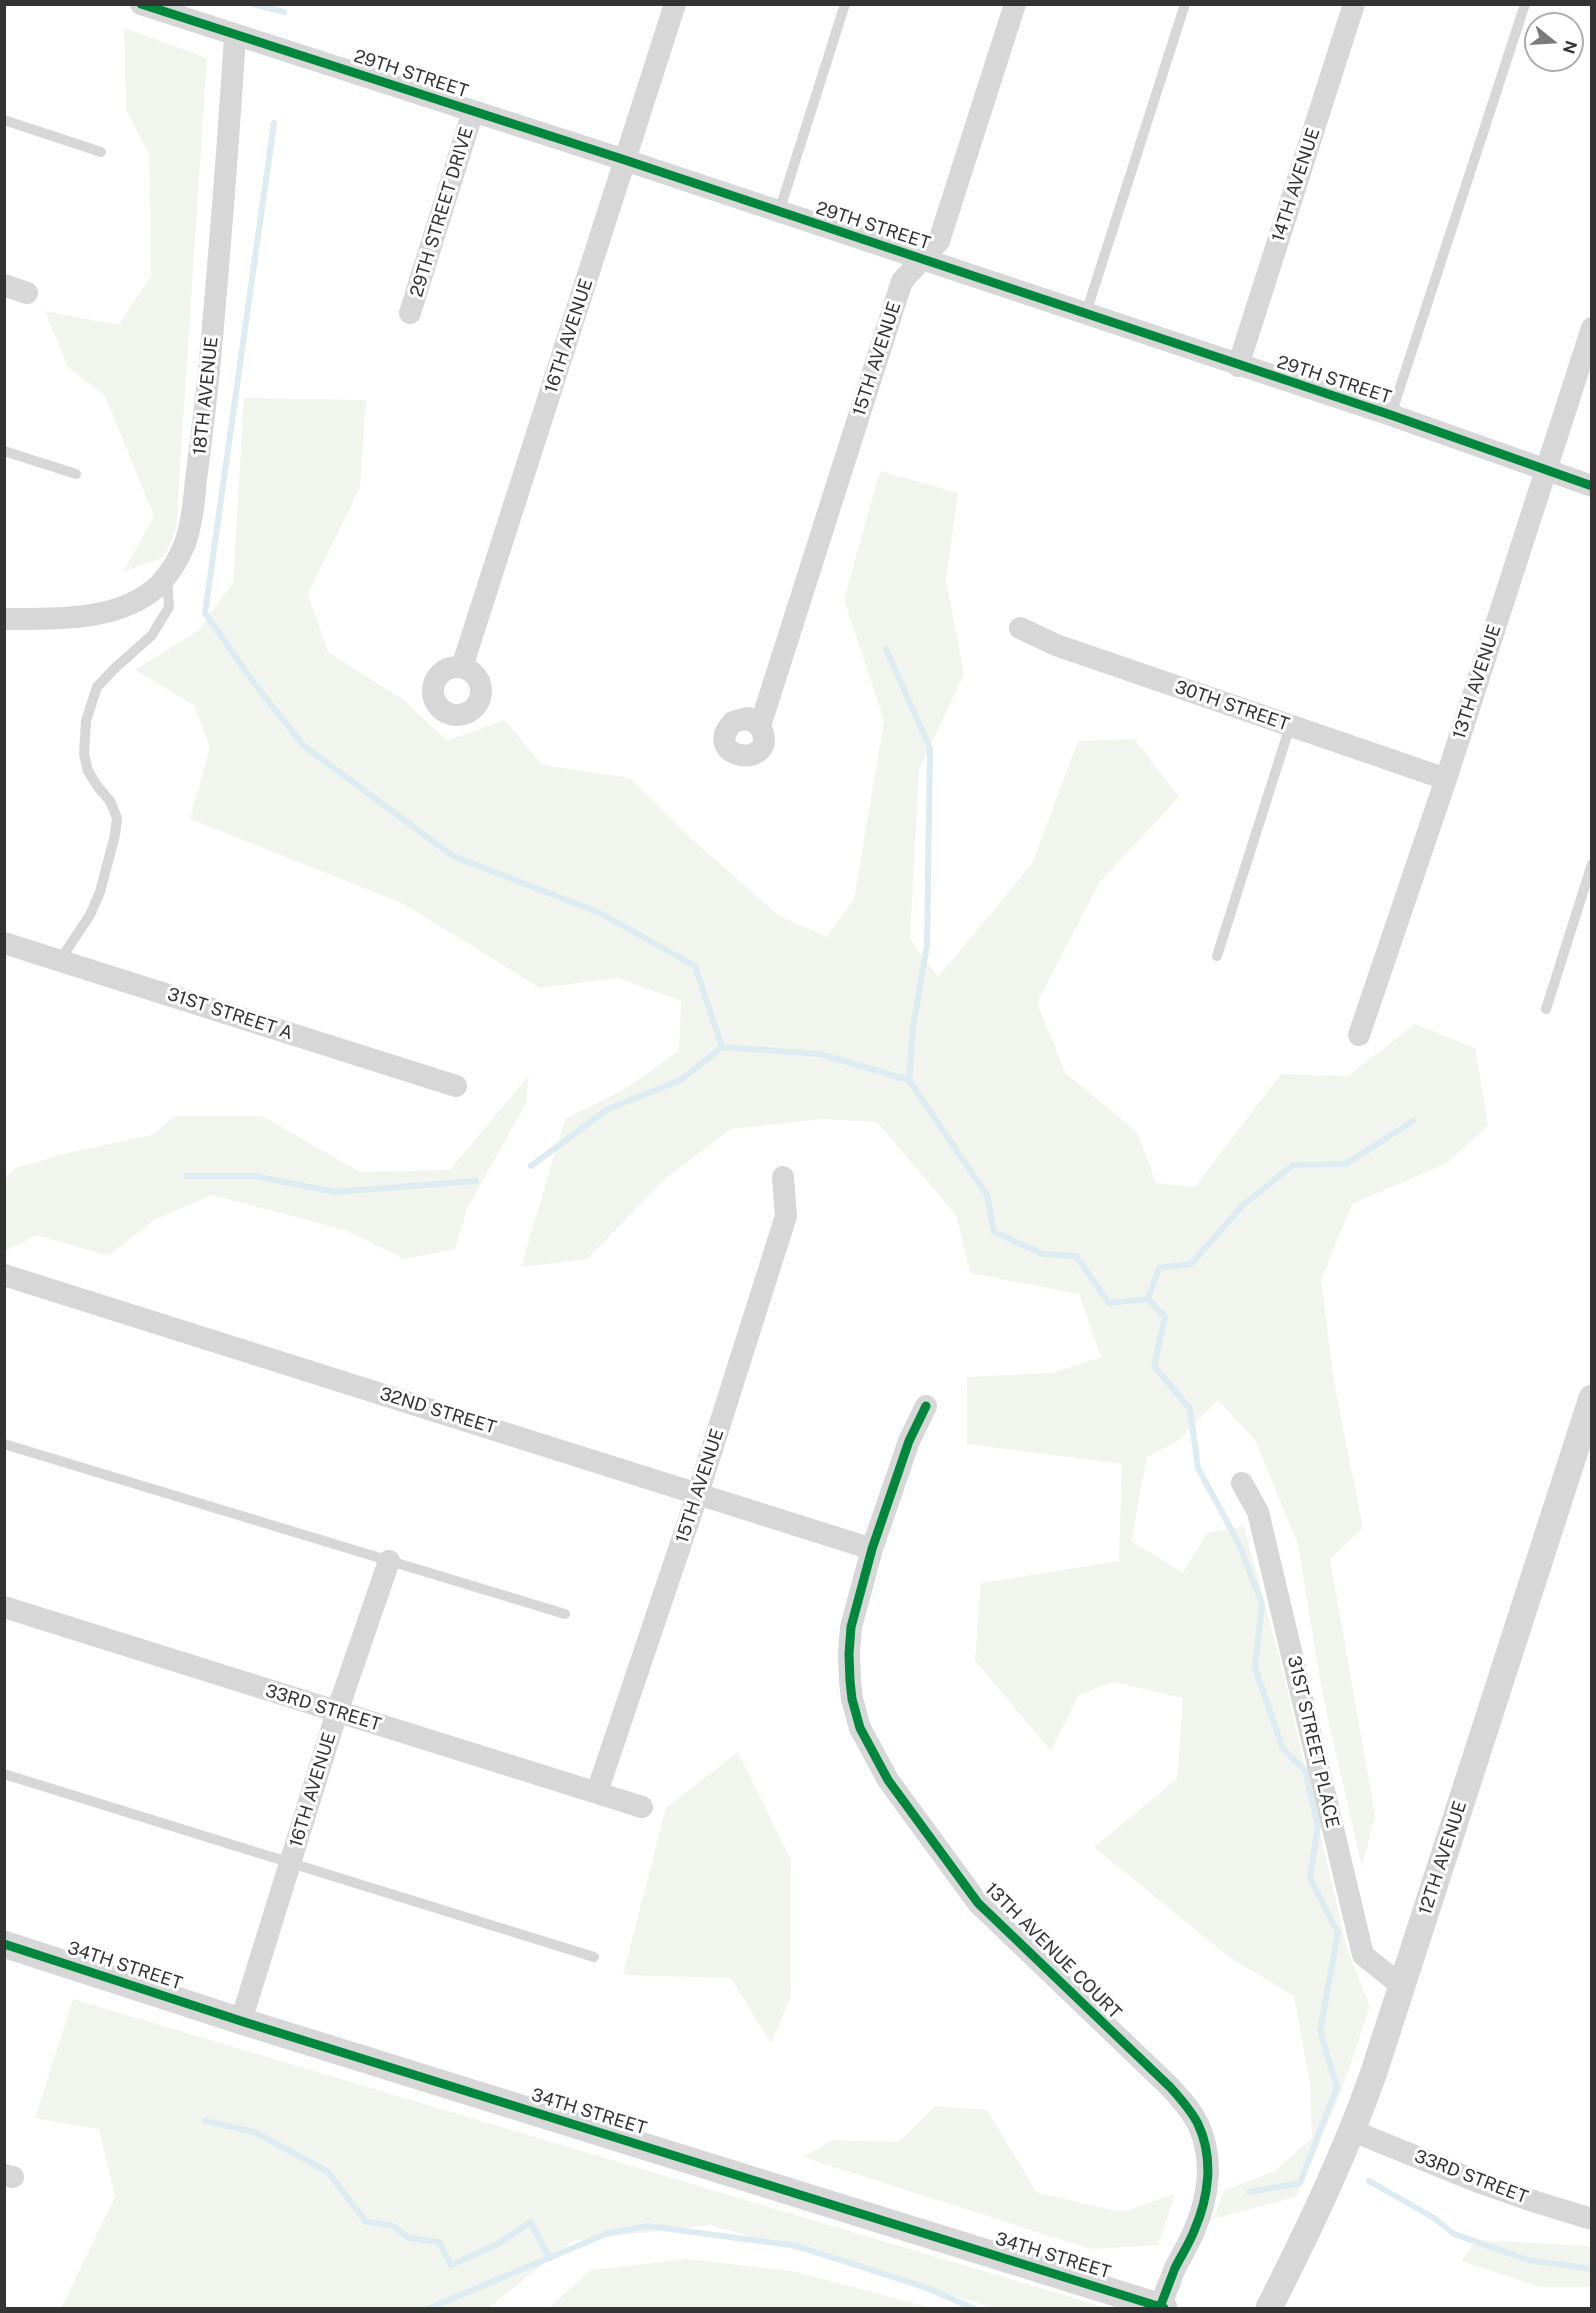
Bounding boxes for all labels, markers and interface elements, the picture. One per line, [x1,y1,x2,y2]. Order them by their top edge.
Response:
north arrow [1524,12,1584,72]
text: N [1559,38,1581,56]
street label: 29TH STREET [351,45,471,103]
street label: 29TH STREET DRIVE [406,125,478,299]
street label: 14TH AVENUE [1267,125,1325,245]
street label: 29TH STREET [813,197,933,255]
street label: 16TH AVENUE [540,276,598,396]
street label: 15TH AVENUE [848,299,906,419]
street label: 18TH AVENUE [189,336,223,456]
street label: 29TH STREET [1274,351,1394,409]
street label: 13TH AVENUE [1448,622,1506,742]
street label: 30TH STREET [1172,676,1292,736]
street label: 31ST STREET A [165,984,295,1044]
street label: 32ND STREET [377,1383,499,1439]
street label: 15TH AVENUE [671,1426,729,1546]
street label: 31ST STREET PLACE [1283,1654,1343,1830]
street label: 33RD STREET [263,1680,383,1736]
street label: 16TH AVENUE [285,1730,341,1850]
street label: 12TH AVENUE [1414,1798,1472,1918]
street label: 13TH AVENUE COURT [980,1878,1126,2024]
street label: 34TH STREET [65,1937,185,1995]
street label: 34TH STREET [529,2084,649,2140]
street label: 33RD STREET [1411,2145,1531,2209]
street label: 34TH STREET [993,2228,1113,2284]

